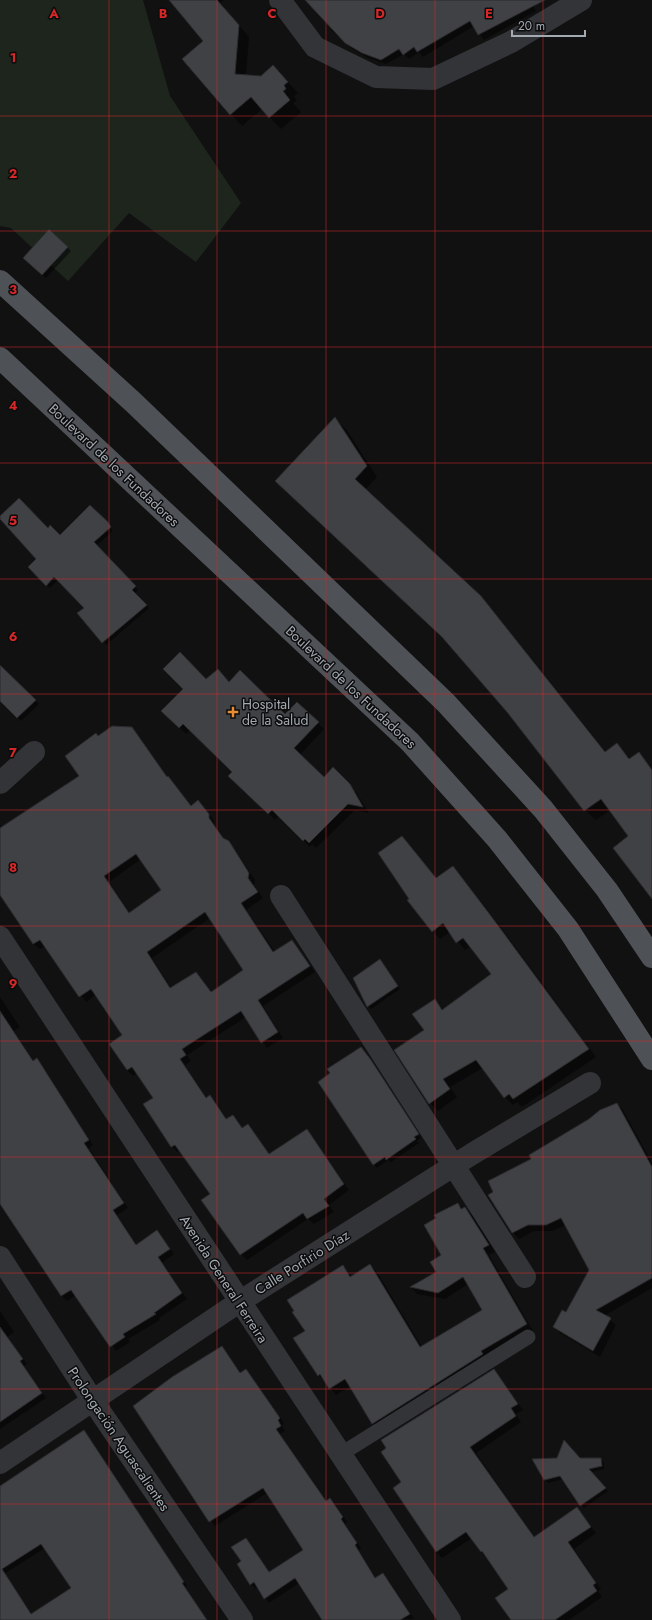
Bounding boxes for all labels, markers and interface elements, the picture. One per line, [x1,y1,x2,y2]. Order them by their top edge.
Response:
text: A [48,4,59,23]
text: B [159,4,168,23]
text: C [267,4,277,23]
text: D [375,4,385,23]
text: E [485,4,493,23]
scale bar [512,12,585,38]
text: 20 m [518,17,545,35]
text: 1 [10,48,16,67]
text: 2 [9,164,17,183]
text: 3 [9,280,17,299]
text: 4 [8,396,18,415]
street label: Boulevard de los Fundadores [44,399,184,531]
text: 5 [9,511,17,530]
street label: Boulevard de los Fundadores [281,621,421,753]
text: 6 [9,627,18,646]
place label: Hospital de la Salud [242,694,309,730]
marker: Hospital de la Salud [227,706,239,718]
text: 7 [9,743,17,762]
text: 8 [9,858,17,877]
text: 9 [9,974,18,993]
street label: Avenida General Ferreira [175,1211,273,1347]
street label: Calle Porfirio Díaz [251,1225,354,1299]
street label: Prolongación Aguascalientes [63,1363,175,1515]

